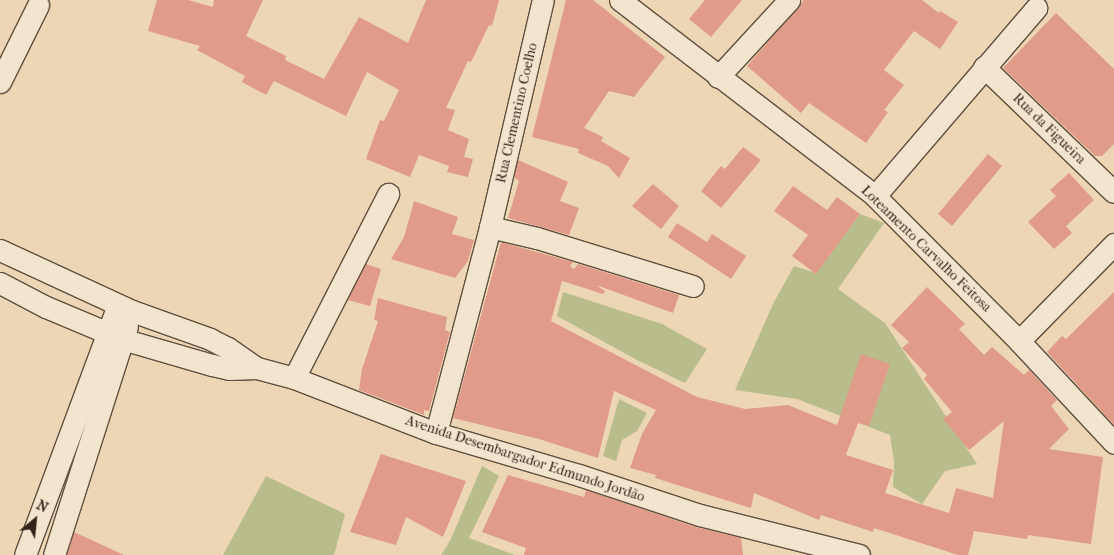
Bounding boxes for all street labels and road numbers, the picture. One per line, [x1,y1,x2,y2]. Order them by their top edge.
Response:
street label: Rua Clementino Coelho [493,41,541,185]
street label: Rua da Figueira [1009,90,1089,168]
street label: Loteamento Carvalho Feitosa [857,182,995,316]
street label: Avenida Desembargador Edmundo Jordão [403,412,647,506]

